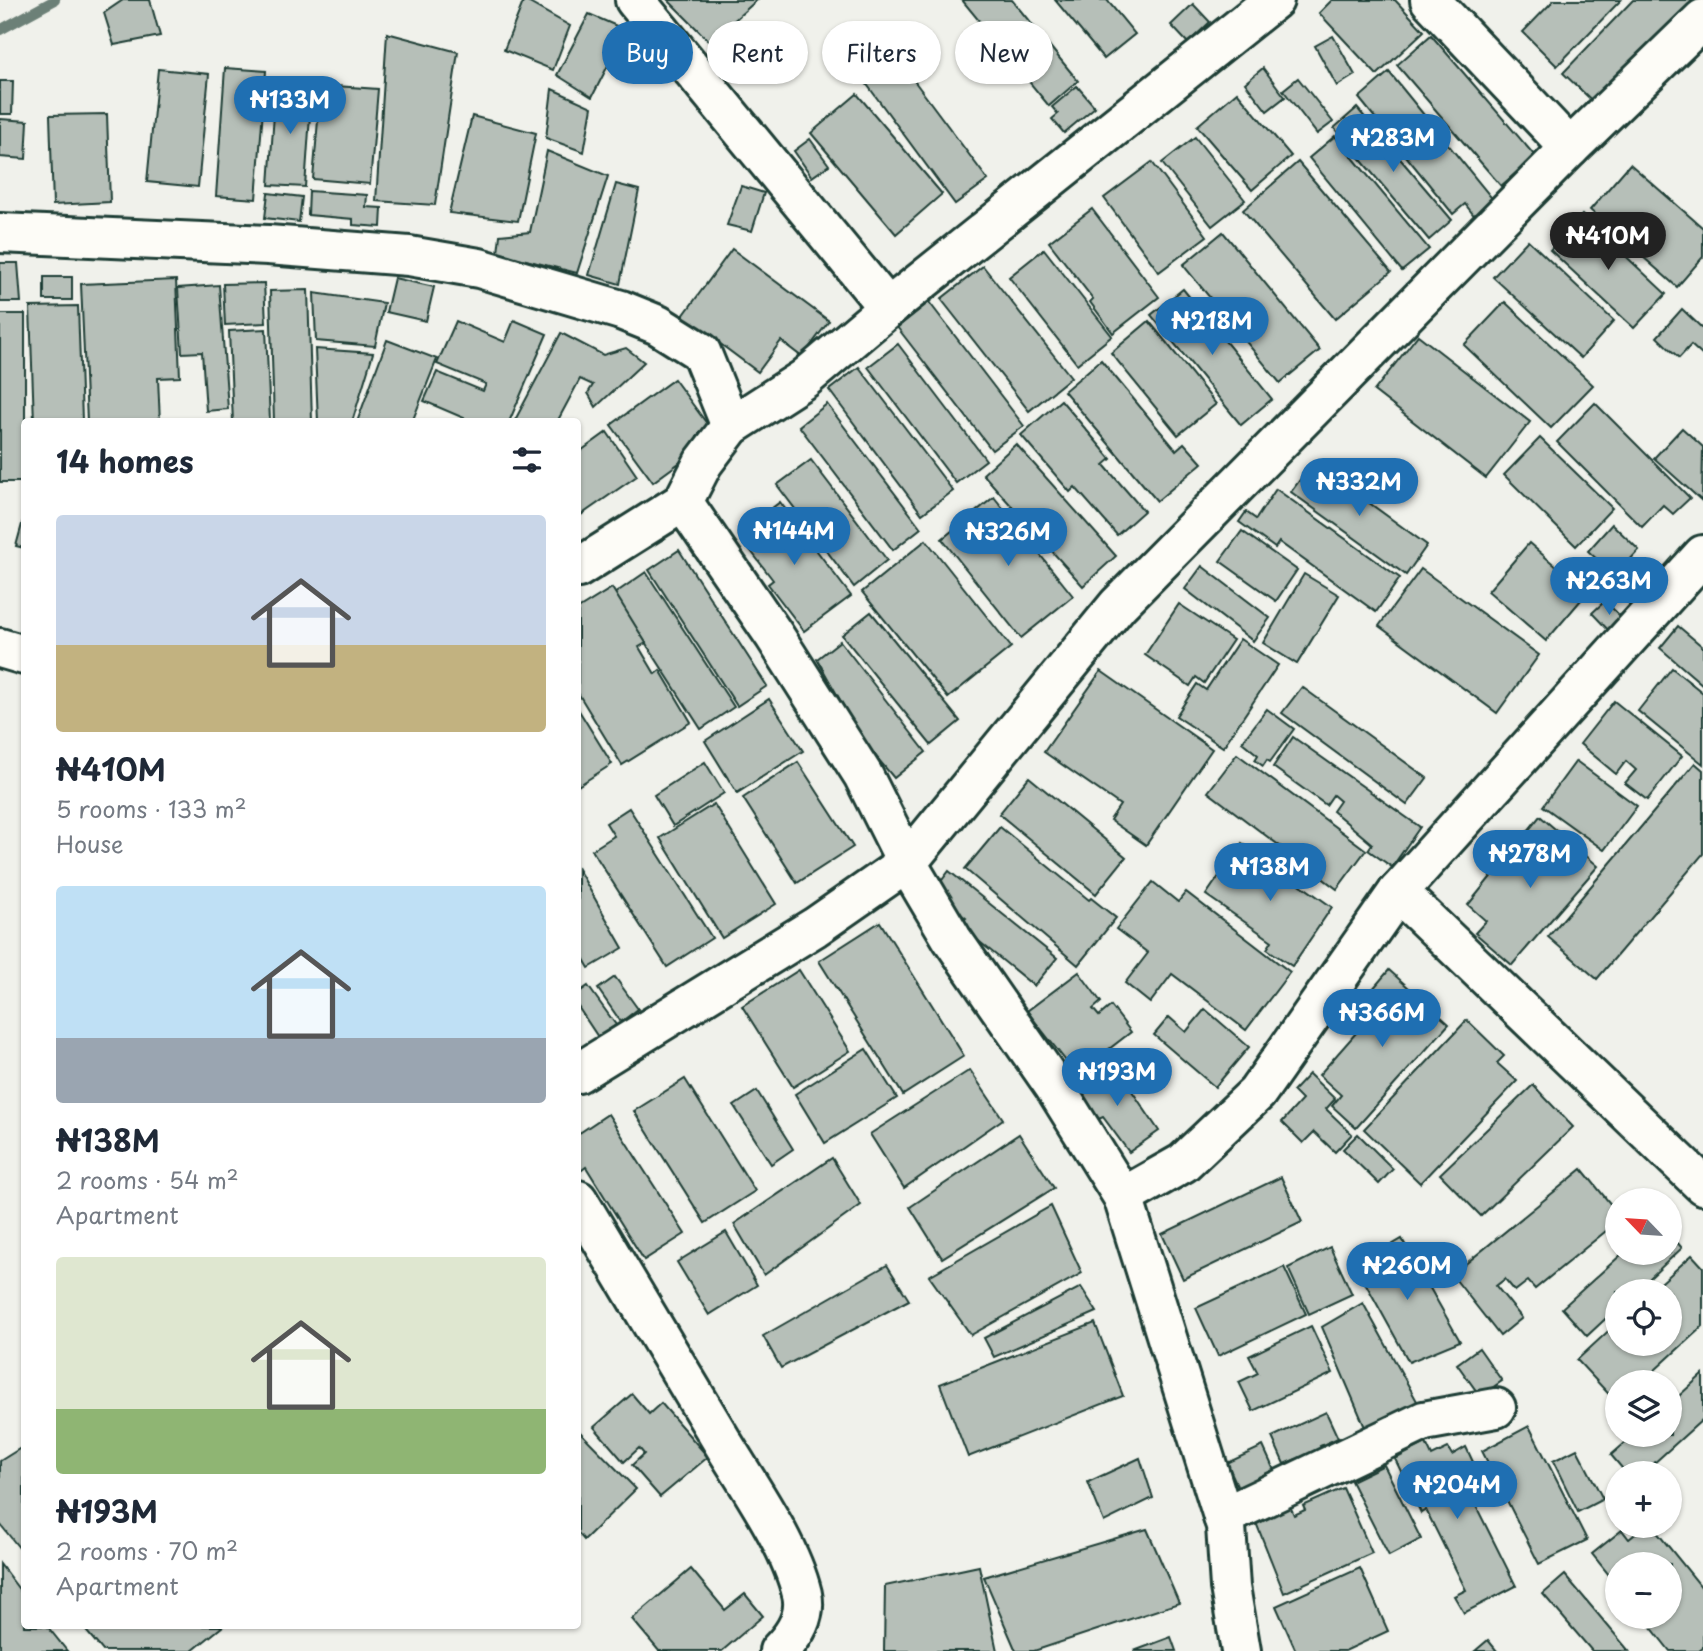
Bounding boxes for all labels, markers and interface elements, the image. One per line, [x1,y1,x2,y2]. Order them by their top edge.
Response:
chip: Buy [602,21,693,84]
chip: Rent [707,21,808,84]
chip: Filters [822,21,941,84]
chip: New [955,21,1053,84]
pin: ₦133M [241,76,339,136]
text: ₦133M [250,81,330,116]
pin: ₦283M [1344,114,1442,174]
text: ₦283M [1351,119,1435,154]
pin: ₦410M [1559,212,1657,272]
text: ₦410M [1566,217,1650,252]
pin: ₦218M [1163,298,1261,357]
text: ₦218M [1172,302,1252,337]
text: 14 homes [56,438,194,483]
icon: filters [508,441,546,479]
pin: ₦332M [1310,458,1408,518]
text: ₦332M [1316,463,1402,498]
pin: ₦144M [745,508,843,567]
pin: ₦326M [959,508,1057,568]
text: ₦144M [753,512,835,547]
text: ₦326M [965,513,1051,548]
pin: ₦263M [1560,558,1658,617]
icon: home [238,560,364,686]
text: ₦263M [1566,562,1652,597]
text: ₦410M [56,746,166,791]
text: 5 rooms · 133 m² [56,791,247,826]
text: House [56,826,123,861]
pin: ₦278M [1481,830,1579,890]
text: ₦278M [1489,835,1571,870]
pin: ₦138M [1221,844,1319,903]
text: ₦138M [1230,848,1310,883]
icon: home [238,931,364,1057]
pin: ₦366M [1333,990,1431,1049]
text: ₦366M [1339,994,1425,1029]
pin: ₦193M [1068,1048,1166,1108]
text: ₦193M [1078,1053,1156,1088]
text: ₦138M [56,1117,160,1162]
text: 2 rooms · 54 m² [56,1162,239,1197]
north arrow [1605,1188,1682,1265]
map controls [1605,1188,1682,1629]
text: Apartment [56,1197,179,1232]
pin: ₦260M [1358,1242,1456,1302]
text: ₦260M [1362,1247,1452,1282]
button: locate [1605,1279,1682,1356]
icon: home [238,1302,364,1428]
button: layers [1605,1370,1682,1447]
button: + [1605,1461,1682,1538]
pin: ₦204M [1408,1462,1506,1521]
text: ₦204M [1413,1466,1501,1501]
text: ₦193M [56,1488,158,1533]
text: 2 rooms · 70 m² [56,1533,238,1568]
button: − [1605,1552,1682,1629]
text: Apartment [56,1568,179,1603]

